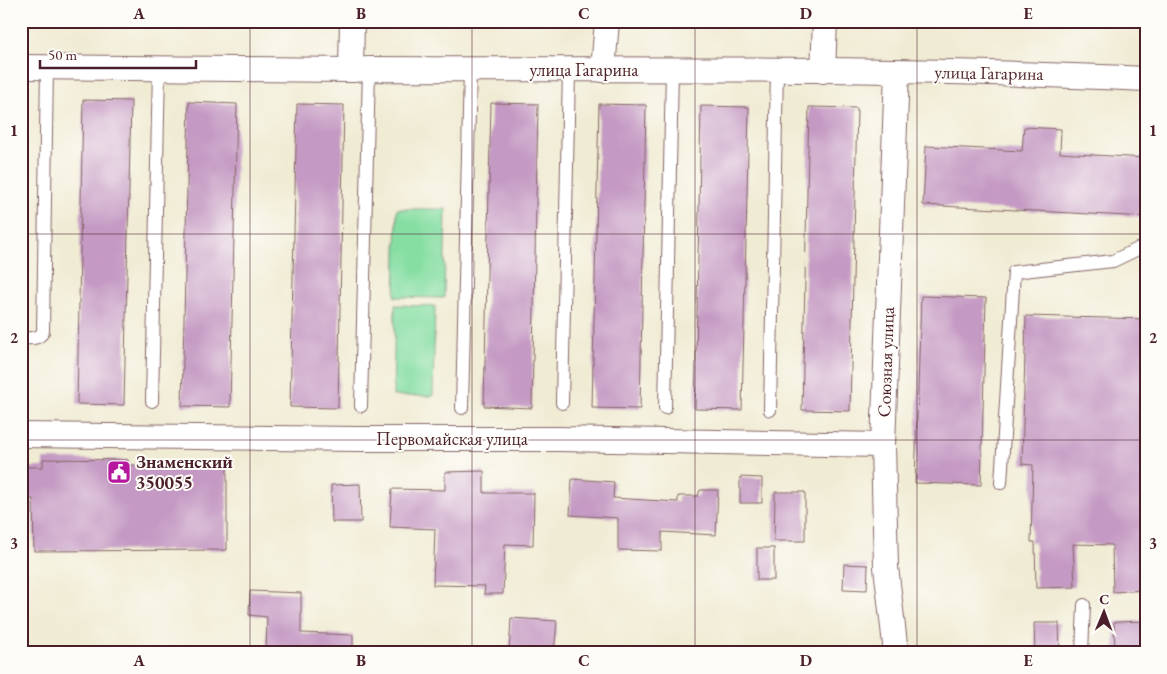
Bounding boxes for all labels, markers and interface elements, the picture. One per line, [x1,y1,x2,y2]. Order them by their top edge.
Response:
text: A [132,3,145,24]
text: B [356,3,366,24]
text: C [578,3,590,24]
text: D [800,3,812,24]
text: E [1023,3,1033,24]
scale bar [40,38,196,70]
text: 50 m [48,45,77,64]
street label: улица Гагарина [529,58,639,81]
street label: улица Гагарина [934,60,1045,85]
text: 1 [10,120,18,141]
text: 1 [1149,120,1157,141]
street label: Союзная улица [872,306,899,418]
text: 2 [10,327,19,348]
text: 2 [1149,327,1158,348]
street label: Первомайская улица [376,427,529,450]
place label: Знаменский 350055 [136,450,233,494]
public building icon: Знаменский 350055 [106,459,132,485]
text: 3 [10,533,18,554]
text: 3 [1149,533,1157,554]
north arrow [1080,586,1130,636]
text: С [1099,590,1109,608]
text: A [132,650,145,671]
text: B [356,650,366,671]
text: C [578,650,590,671]
text: D [800,650,812,671]
text: E [1023,650,1033,671]

